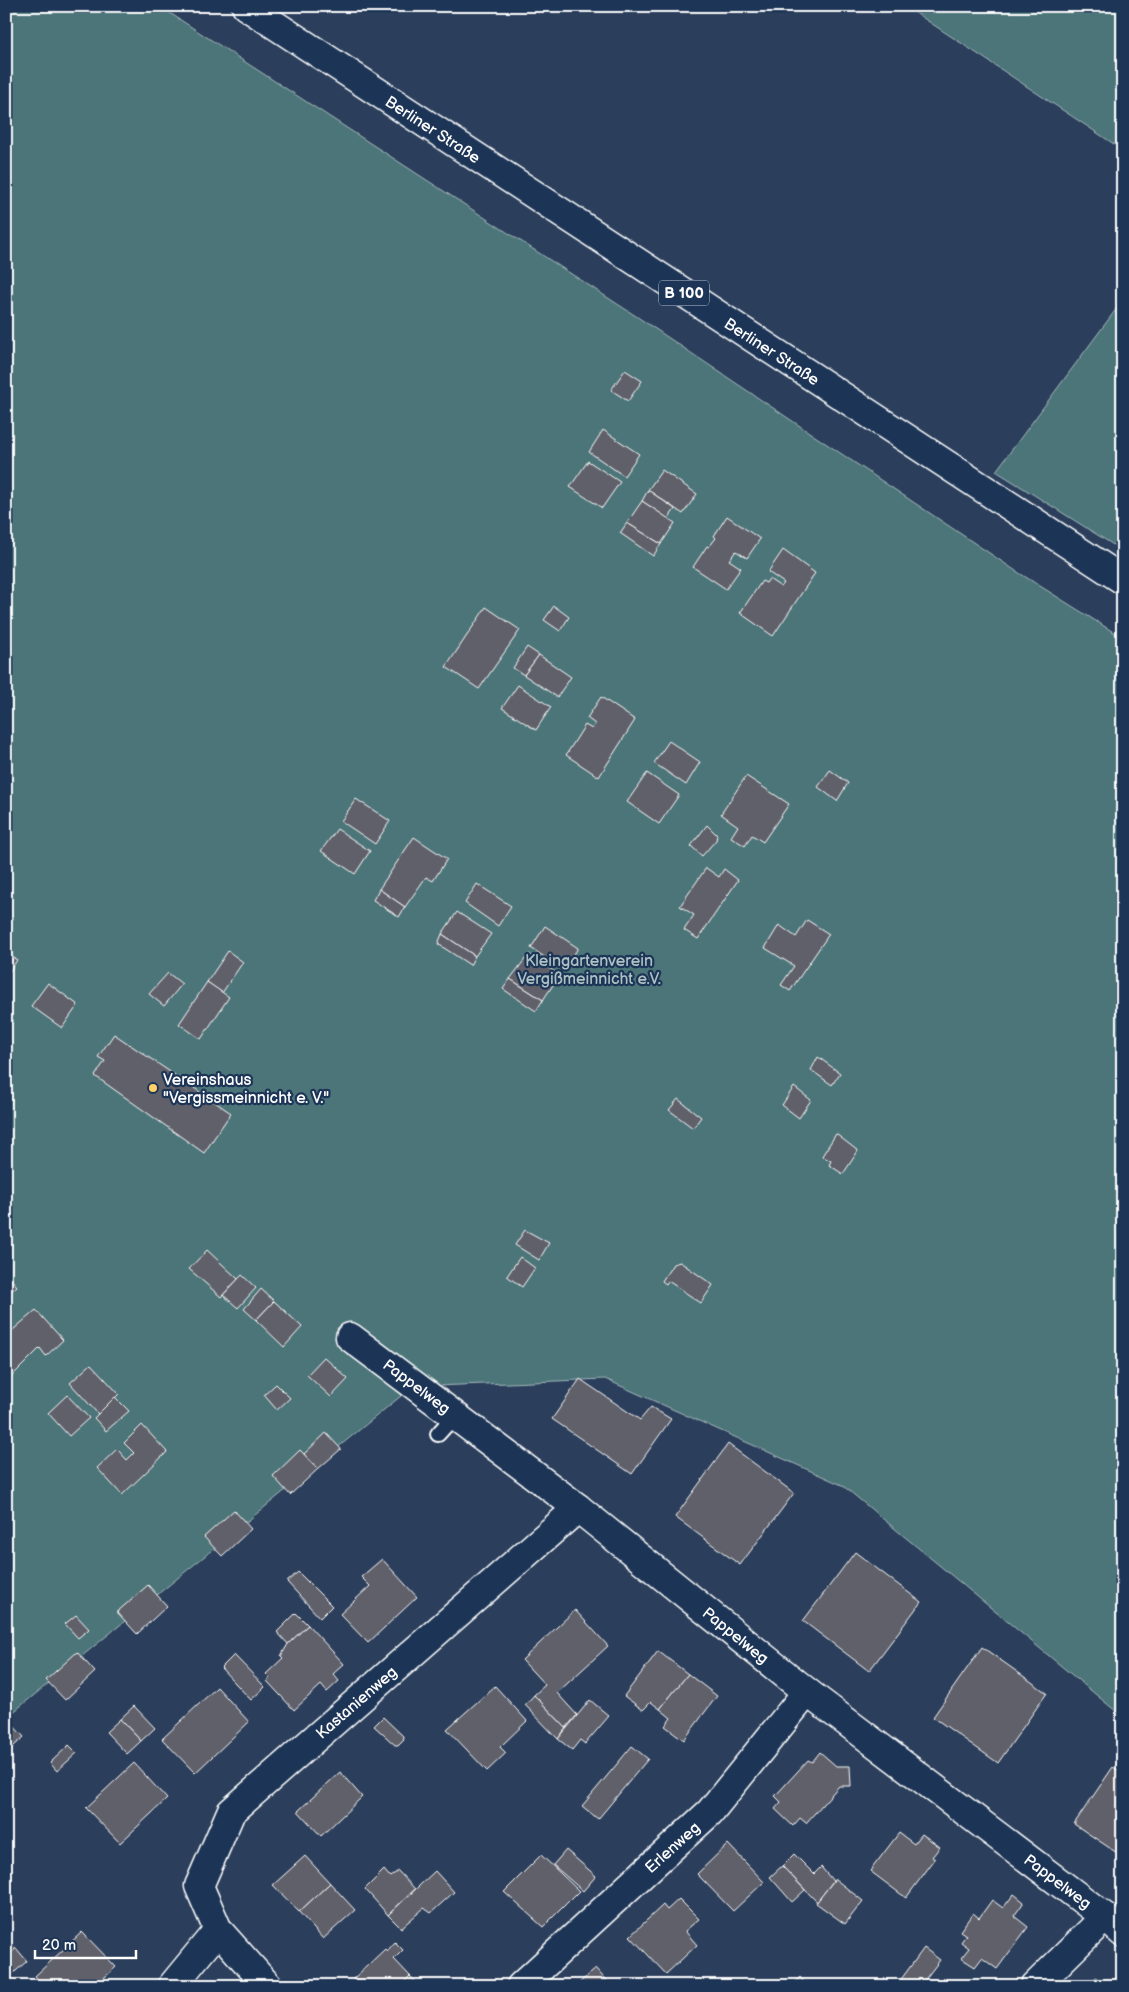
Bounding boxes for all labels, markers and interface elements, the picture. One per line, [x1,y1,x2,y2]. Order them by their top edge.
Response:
street label: Berliner Straße [381,93,484,168]
road number: B 100 [659,280,709,306]
street label: Berliner Straße [720,315,823,390]
park label: Kleingartenverein Vergißmeinnicht e.V. [517,952,661,989]
place label: Vereinshaus "Vergissmeinnicht e. V." [163,1071,329,1108]
marker: Vereinshaus "Vergissmeinnicht e. V." [147,1082,159,1094]
street label: Pappelweg [379,1356,454,1419]
street label: Pappelweg [698,1604,772,1669]
street label: Kastanienweg [313,1663,401,1743]
street label: Erlenweg [642,1818,704,1878]
street label: Pappelweg [1020,1851,1095,1914]
scale bar [35,1927,136,1959]
text: 20 m [42,1936,76,1955]

